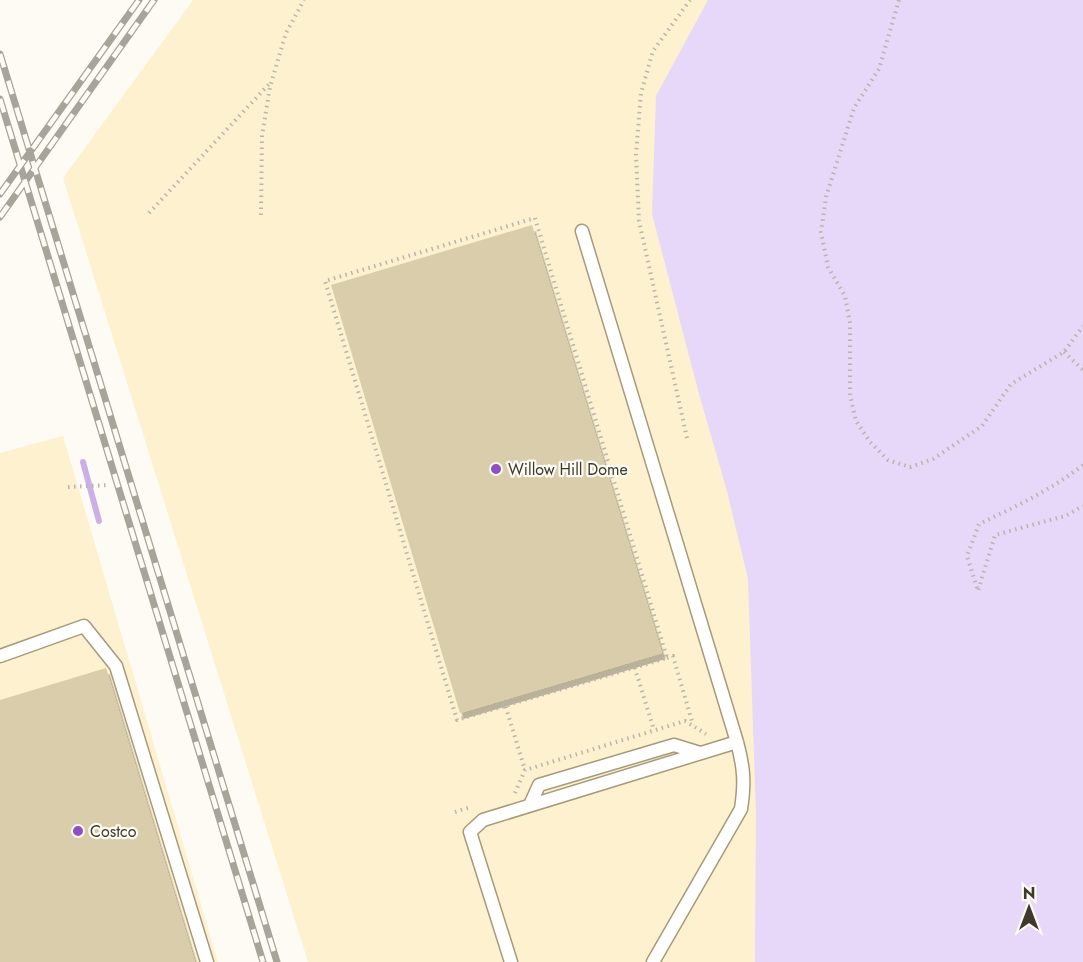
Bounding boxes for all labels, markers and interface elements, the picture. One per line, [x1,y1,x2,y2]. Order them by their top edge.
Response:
place label: Willow Hill Dome [508,458,628,481]
marker: Willow Hill Dome [489,462,503,476]
place label: Costco [90,820,137,843]
marker: Costco [71,824,85,838]
north arrow [999,878,1059,938]
text: N [1023,882,1035,905]

